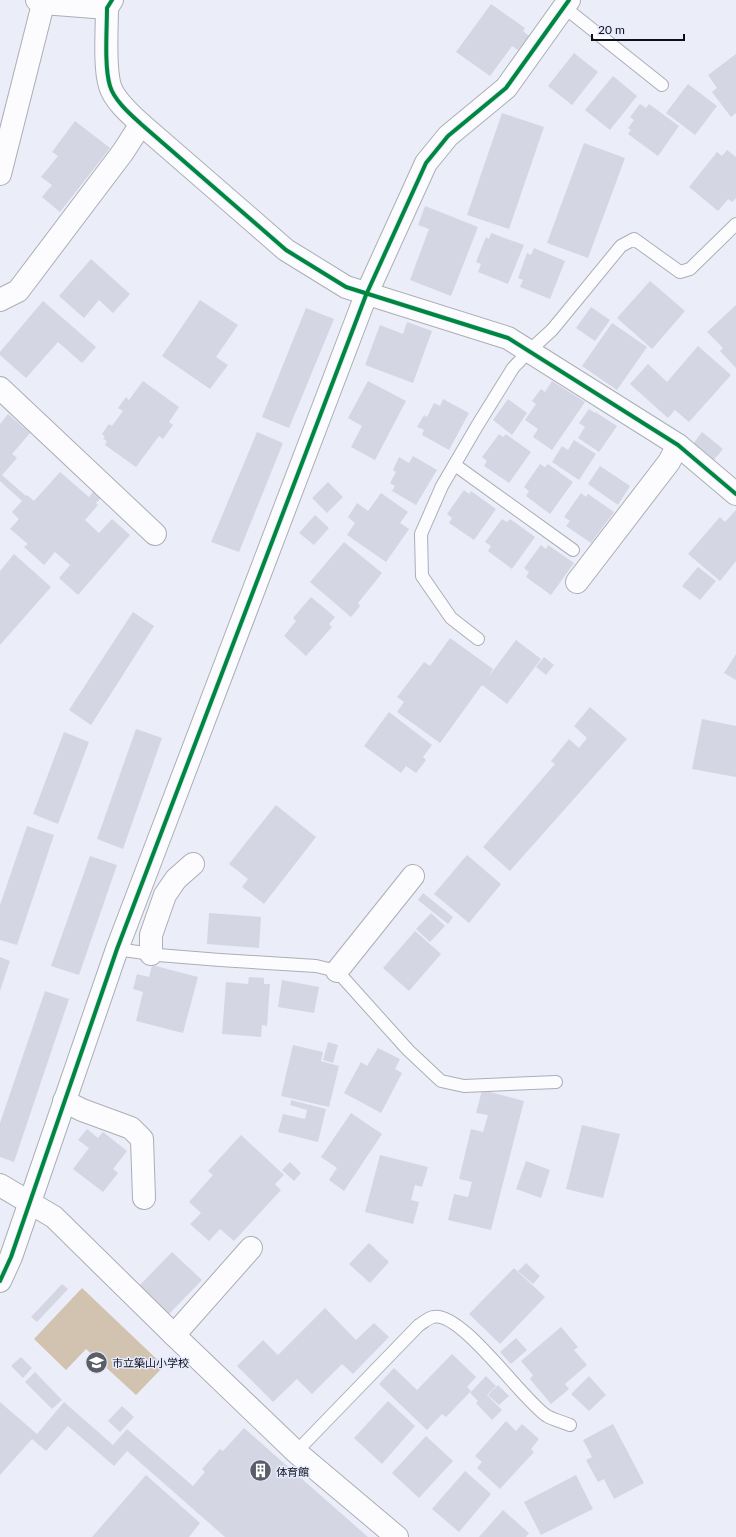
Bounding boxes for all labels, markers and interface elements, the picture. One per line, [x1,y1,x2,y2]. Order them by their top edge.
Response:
scale bar [592,16,684,42]
text: 20 m [598,22,625,37]
school or university icon: 市立築山小学校 [83,1349,109,1375]
place label: 市立築山小学校 [112,1356,189,1369]
building icon: 体育館 [248,1458,274,1484]
place label: 体育館 [276,1465,309,1478]

